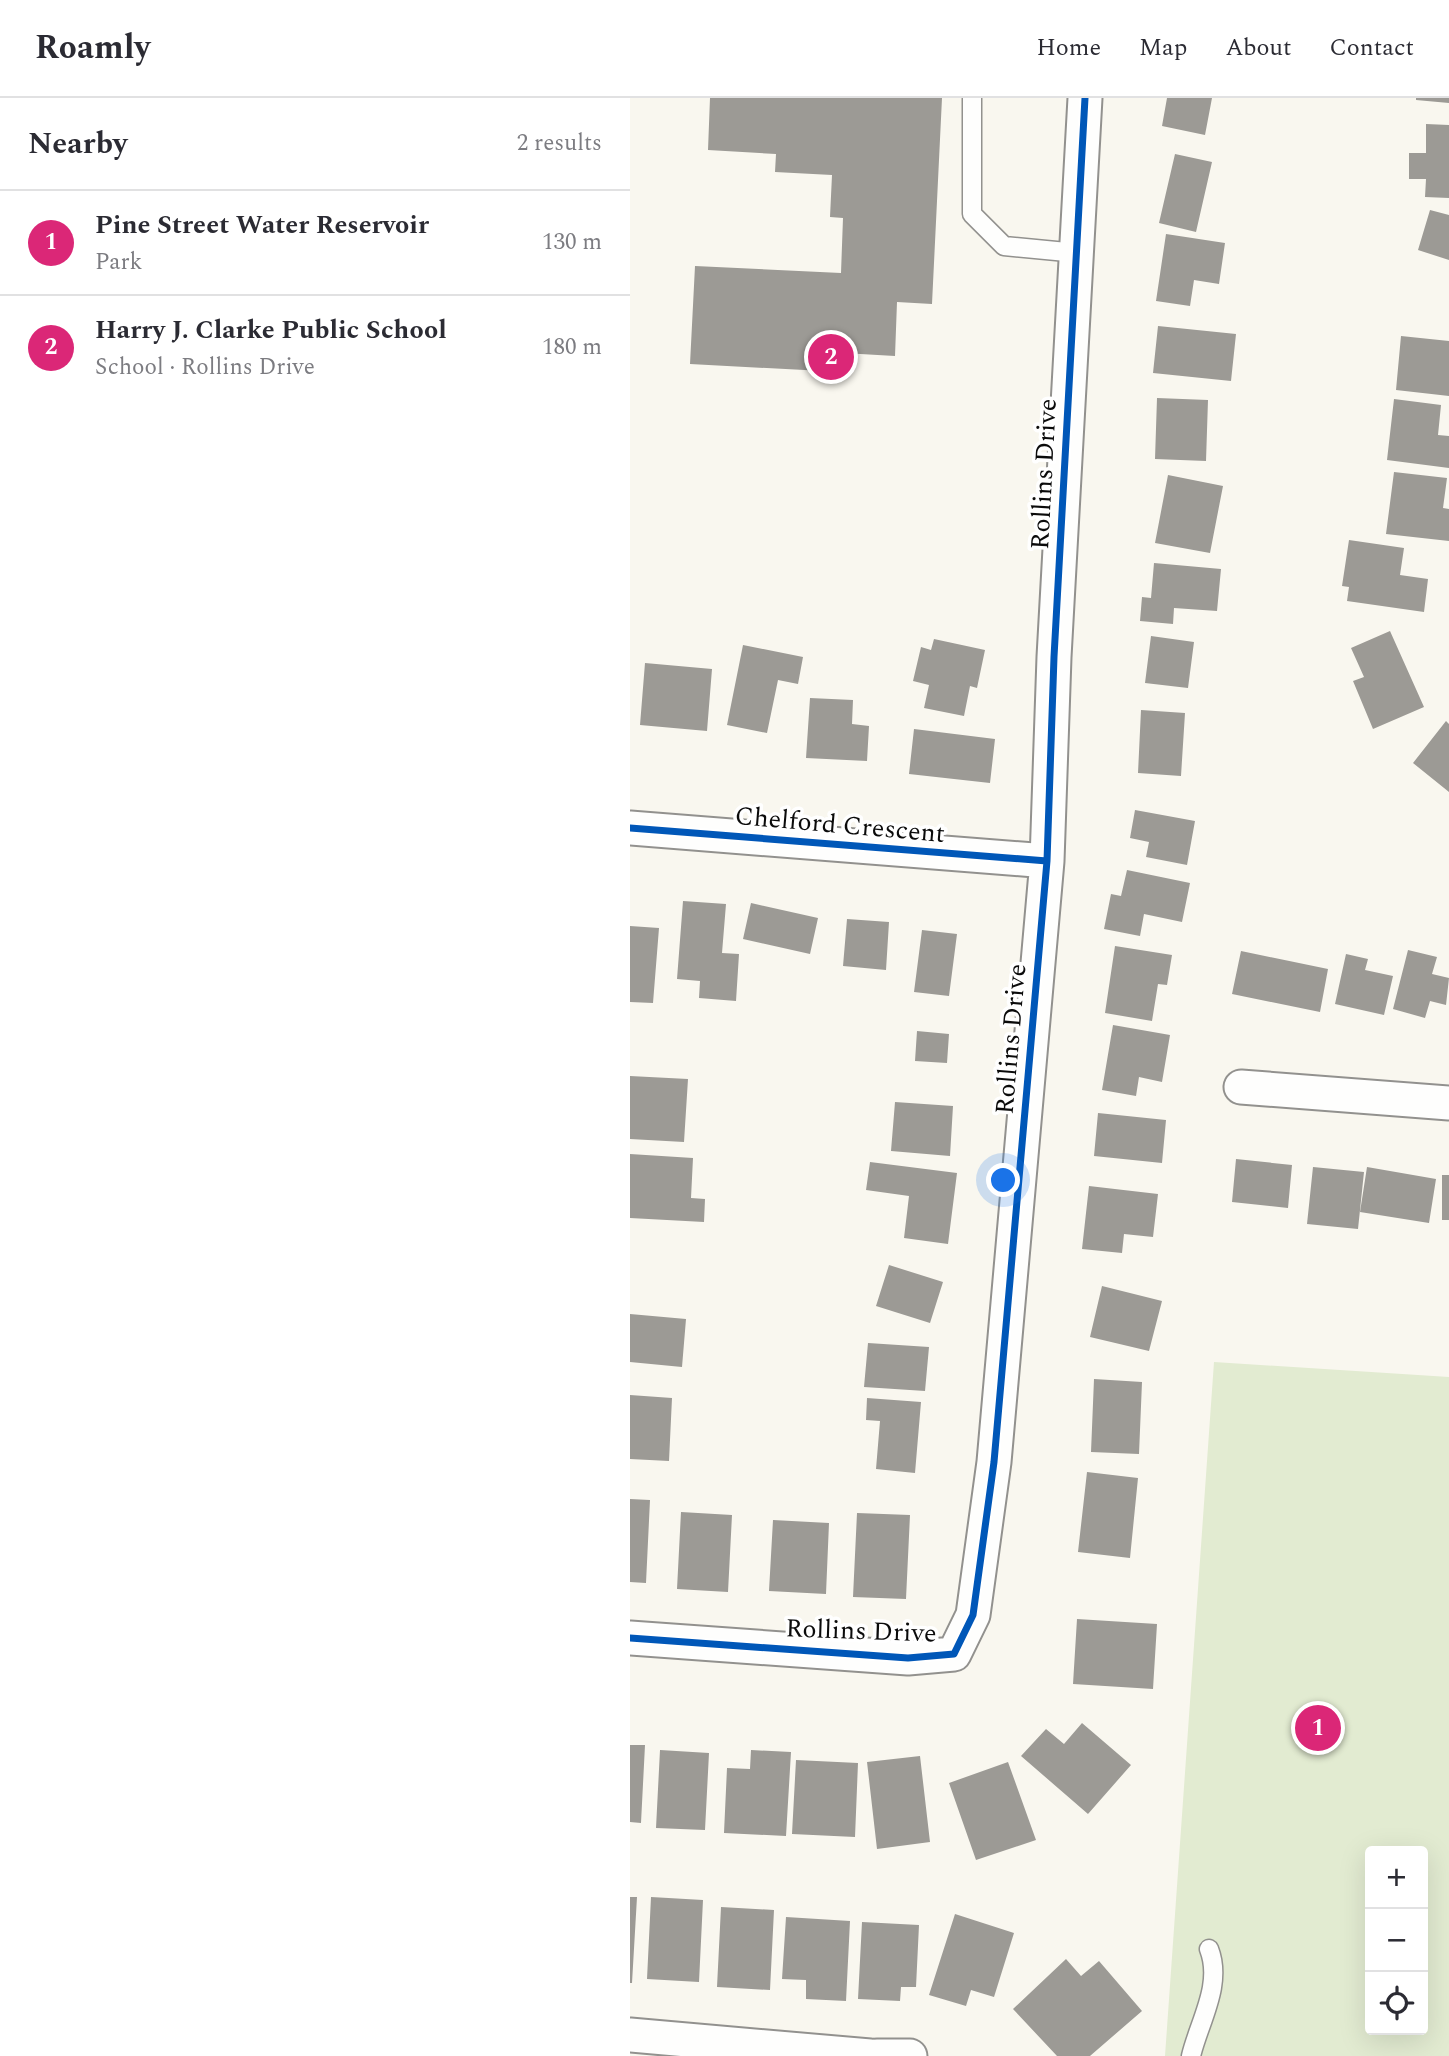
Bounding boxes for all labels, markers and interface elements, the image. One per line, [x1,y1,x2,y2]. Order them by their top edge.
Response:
text: Roamly [35,23,150,73]
text: Home [1036,30,1101,66]
text: Map [1139,30,1187,66]
text: About [1225,30,1291,66]
text: Contact [1329,30,1414,66]
text: Nearby [28,121,127,167]
text: 2 results [517,126,602,161]
text: Pine Street Water Reservoir [95,205,429,245]
text: 1 [45,225,57,260]
text: 130 m [542,225,602,260]
text: Park [95,245,142,280]
text: Harry J. Clarke Public School [95,310,447,350]
text: 2 [45,330,57,365]
text: 180 m [542,330,602,365]
pin: 2 [808,331,854,383]
text: School · Rollins Drive [95,350,315,385]
street label: Rollins Drive [1020,398,1068,551]
street label: Chelford Crescent [733,796,947,854]
street label: Rollins Drive [984,962,1038,1116]
your location [986,1163,1020,1197]
street label: Rollins Drive [785,1608,937,1654]
pin: 1 [1295,1702,1341,1754]
map controls [1365,1846,1428,2035]
button: + [1365,1846,1428,1909]
button: − [1365,1909,1428,1972]
button: locate [1365,1972,1428,2035]

